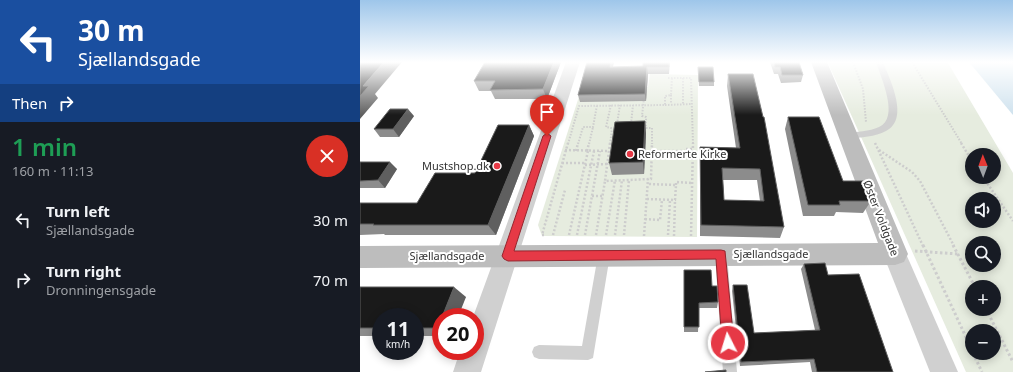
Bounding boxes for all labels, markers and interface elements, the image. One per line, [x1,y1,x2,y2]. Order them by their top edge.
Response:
text: 30 m [78,11,145,49]
icon: left [12,16,64,68]
text: Sjællandsgade [78,47,201,71]
icon: right [55,92,77,114]
text: Then [12,93,47,113]
pin [530,95,564,136]
icon: arrive [536,101,558,123]
text: 1 min [12,130,77,163]
button: close [306,135,348,177]
place label: Reformerte Kirke [638,146,726,161]
north arrow [965,148,1001,184]
map controls [965,148,1001,360]
marker: Reformerte Kirke [625,149,635,159]
place label: Mustshop.dk [422,158,489,173]
marker: Mustshop.dk [492,161,502,171]
text: 160 m · 11:13 [12,162,93,180]
street label: Øster Voldgade [860,178,903,258]
button: sound [965,192,1001,228]
text: Turn left [46,201,110,221]
icon: left [12,209,34,231]
text: 30 m [313,210,348,230]
text: Sjællandsgade [46,221,135,239]
button: search [965,236,1001,272]
street label: Sjællandsgade [734,246,808,261]
street label: Sjællandsgade [410,248,484,263]
text: Turn right [46,261,121,281]
icon: right [12,269,34,291]
text: 70 m [313,270,348,290]
button: + [965,280,1001,316]
text: Dronningensgade [46,281,156,299]
speed limit sign: 20 [432,308,484,360]
text: 11 [387,315,409,342]
position arrow [707,322,749,364]
button: − [965,324,1001,360]
text: km/h [386,337,410,351]

